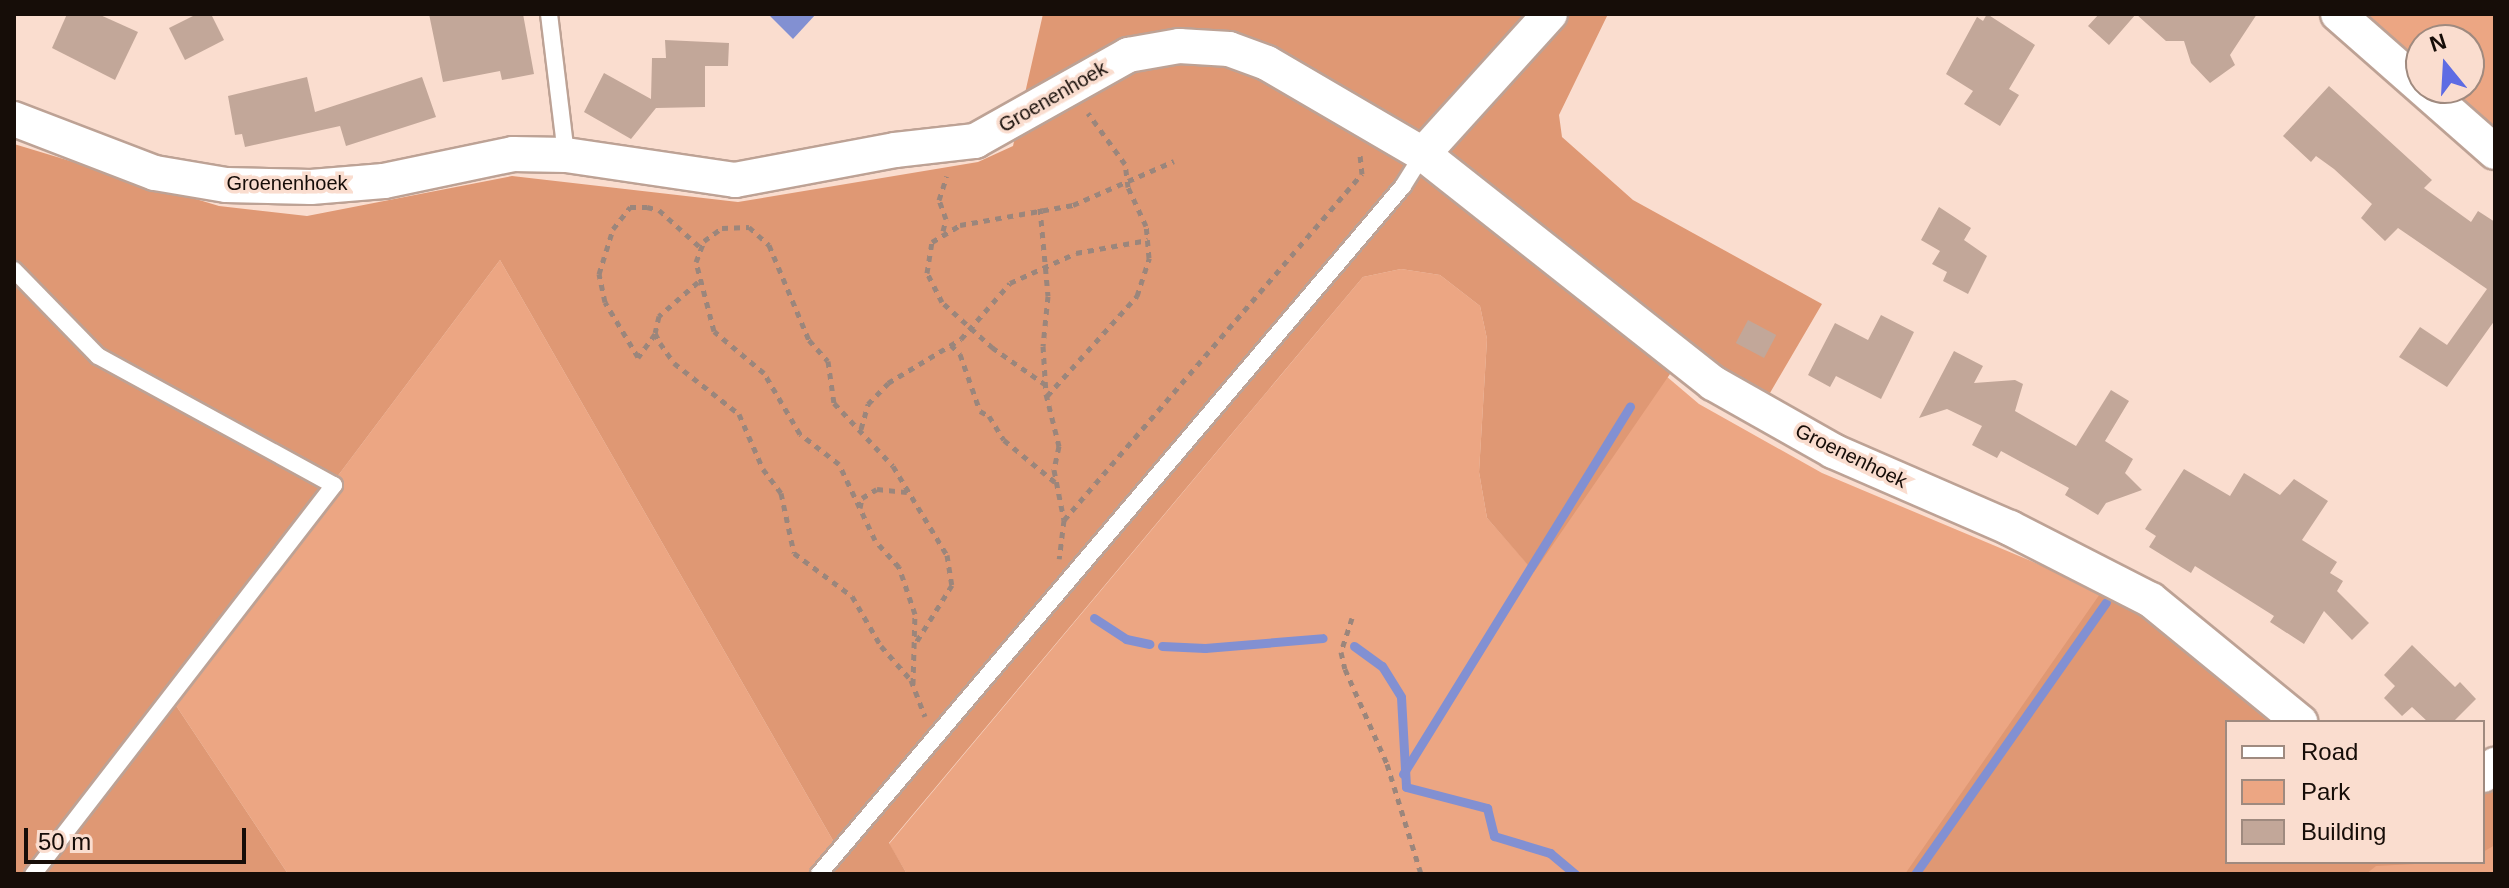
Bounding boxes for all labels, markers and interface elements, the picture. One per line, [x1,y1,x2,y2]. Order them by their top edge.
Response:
north arrow [2405,24,2485,104]
text: N [2427,28,2449,57]
street label: Groenenhoek [995,56,1111,138]
street label: Groenenhoek [226,171,348,195]
street label: Groenenhoek [1791,419,1911,493]
legend [2225,720,2485,864]
text: Road [2301,738,2358,765]
text: Park [2301,778,2350,805]
scale bar [28,812,250,862]
text: Building [2301,818,2386,845]
text: 50 m [38,828,91,855]

